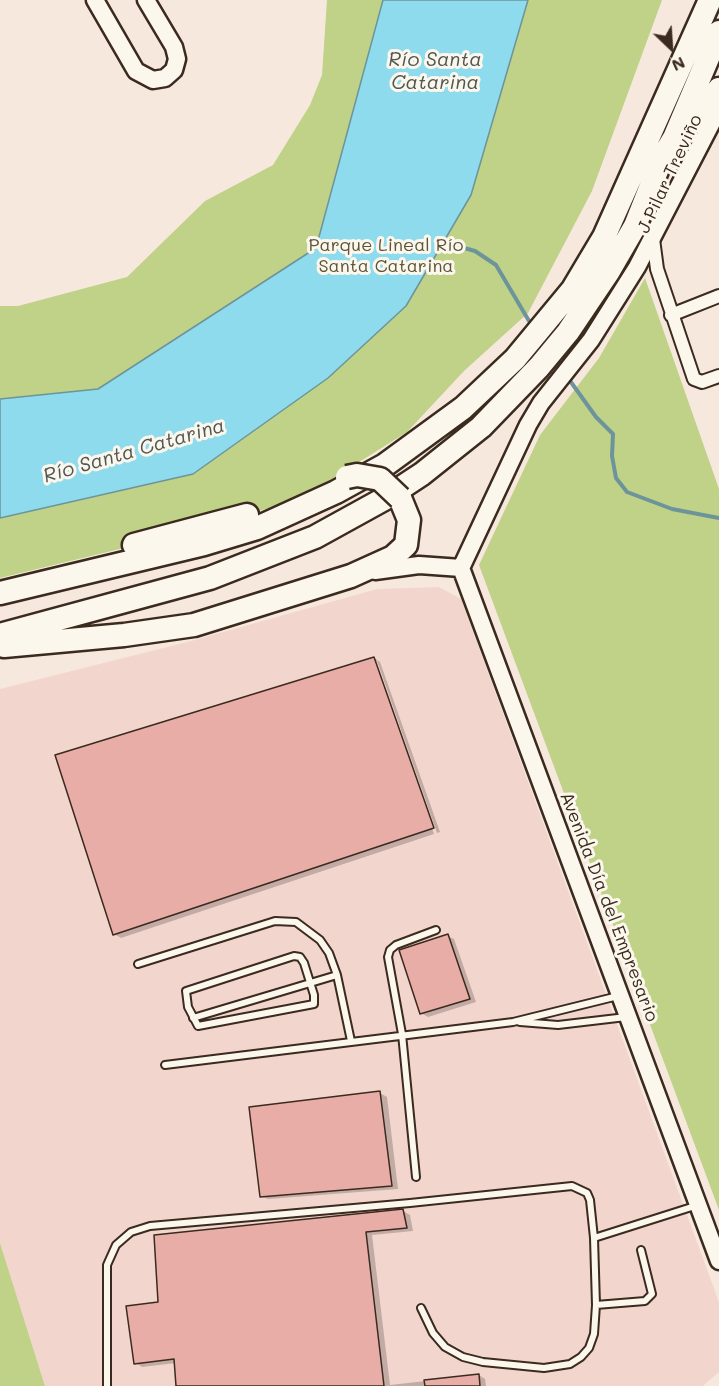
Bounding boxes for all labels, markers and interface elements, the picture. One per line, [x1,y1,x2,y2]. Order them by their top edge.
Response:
north arrow [641,18,701,78]
water label: Río Santa Catarina [388,48,482,95]
text: N [669,53,689,77]
street label: J Pilar Treviño [633,111,707,237]
park label: Parque Lineal Río Santa Catarina [309,234,463,276]
water label: Río Santa Catarina [41,414,227,488]
street label: Avenida Día del Empresario [555,789,663,1025]

